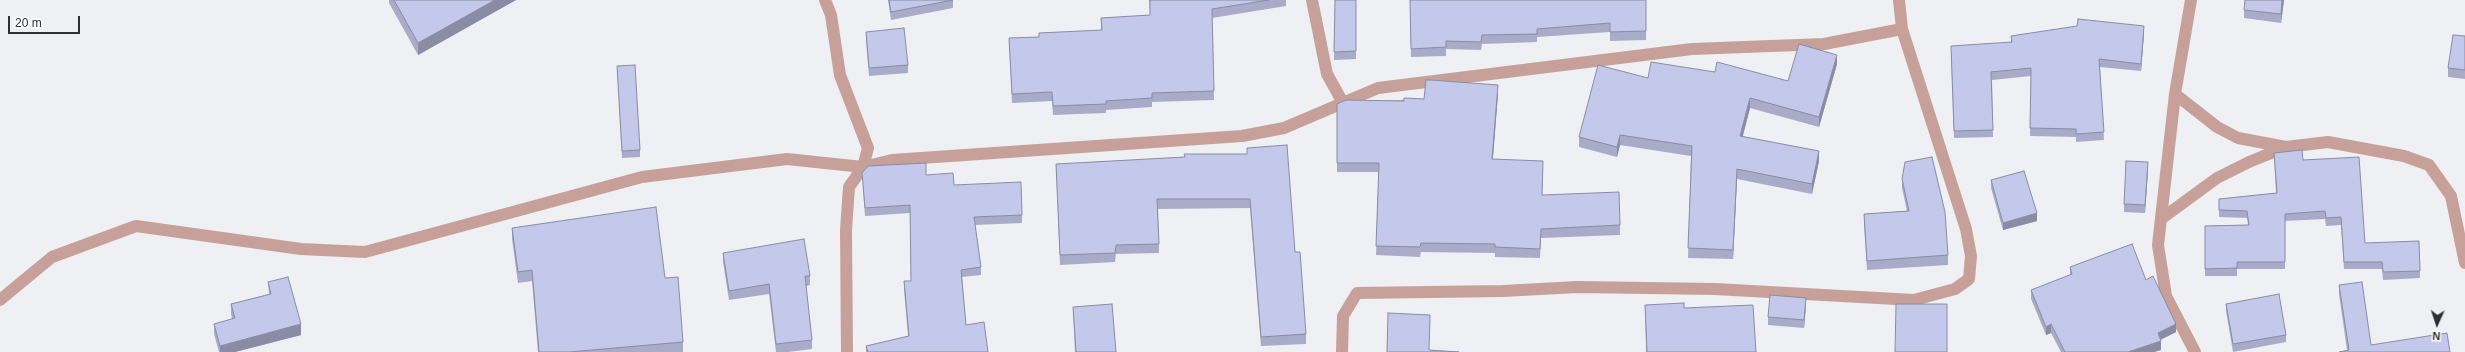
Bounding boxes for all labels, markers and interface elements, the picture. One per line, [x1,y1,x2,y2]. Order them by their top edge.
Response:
scale bar [10,8,82,34]
text: 20 m [15,16,42,30]
north arrow [2417,304,2457,344]
text: N [2432,330,2441,342]

